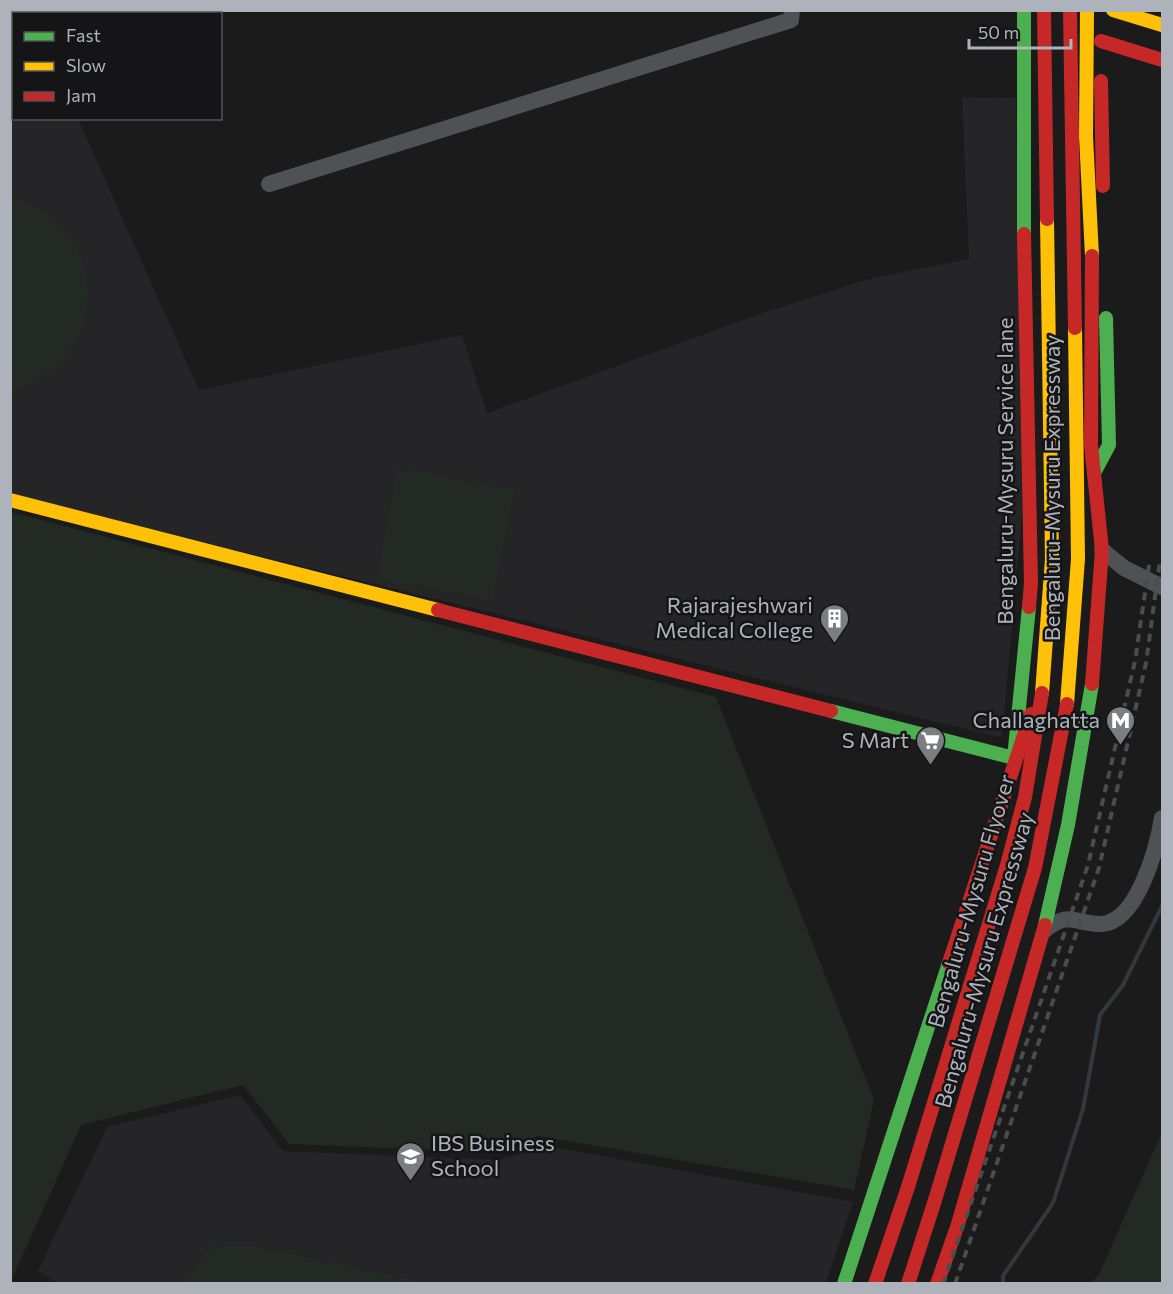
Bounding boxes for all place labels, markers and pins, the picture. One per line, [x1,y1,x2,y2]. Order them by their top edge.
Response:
place label: Rajarajeshwari Medical College [656,591,813,643]
building icon: Rajarajeshwari Medical College [818,602,850,644]
metro station icon: Challaghatta [1105,704,1137,746]
place label: Challaghatta [973,706,1100,733]
supermarket icon: S Mart [914,724,946,766]
place label: S Mart [842,726,909,753]
place label: IBS Business School [431,1129,555,1181]
school or university icon: IBS Business School [394,1140,426,1182]

